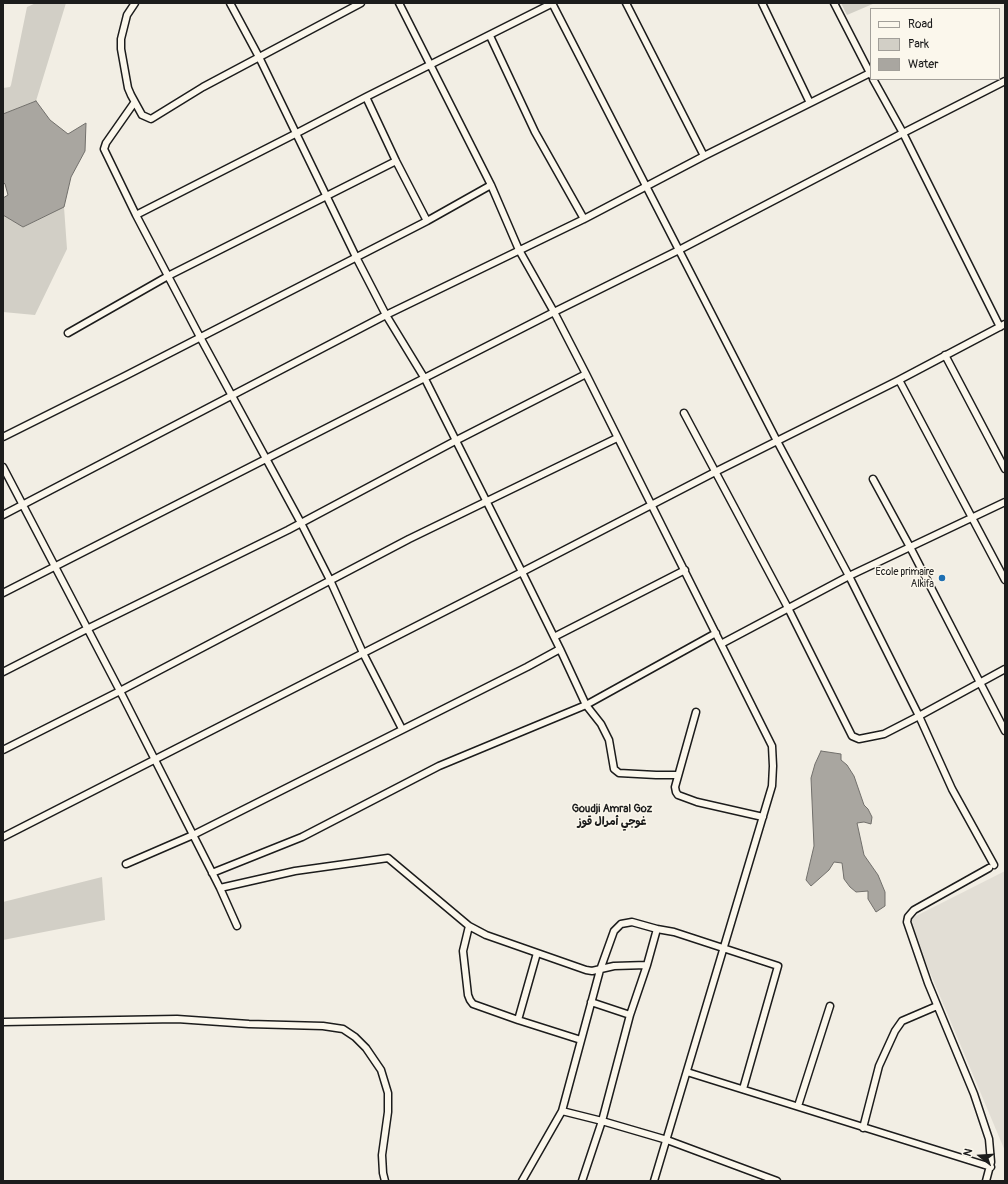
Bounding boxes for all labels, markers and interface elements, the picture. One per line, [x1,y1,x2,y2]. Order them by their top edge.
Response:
legend [870,8,1000,80]
text: Road [908,17,933,32]
text: Park [908,37,929,52]
text: Water [908,57,939,72]
place label: Ecole primaire Alkifa [875,566,934,590]
marker: Ecole primaire Alkifa [937,573,947,583]
district label: Goudji Amral Goz غوجي أمرال قوز [572,802,652,828]
north arrow [960,1136,1000,1176]
text: N [961,1147,975,1158]

